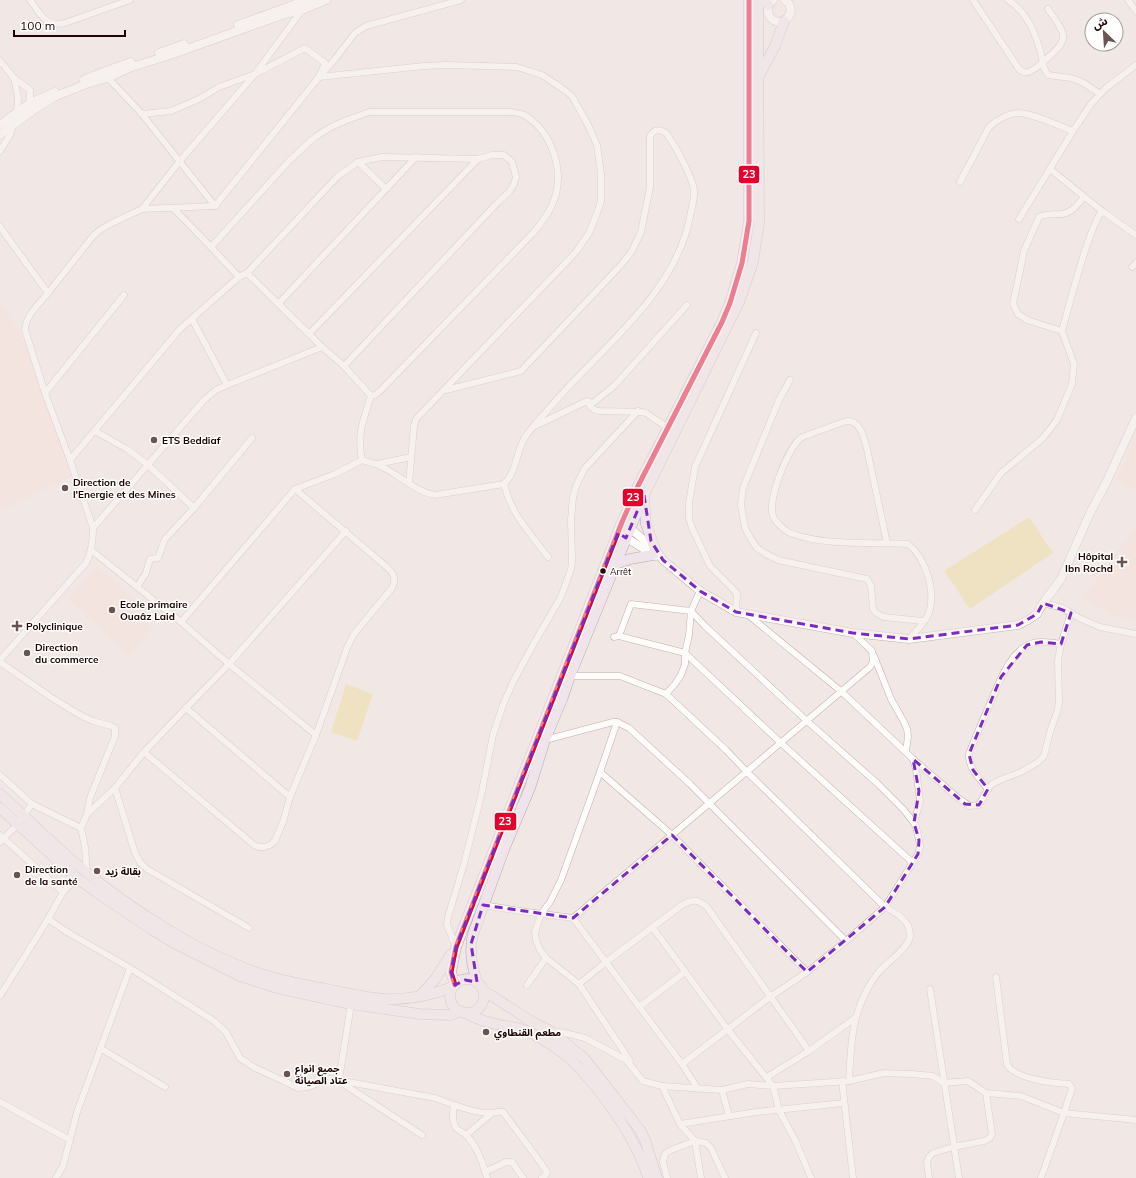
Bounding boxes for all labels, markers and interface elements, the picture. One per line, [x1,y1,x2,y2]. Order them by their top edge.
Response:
scale bar [14,12,125,38]
north arrow [1084,12,1124,52]
text: ش [1090,13,1110,32]
text: 100 m [20,18,55,33]
line badge: 23 [738,165,760,184]
text: 23 [742,167,756,181]
place label: ETS Beddiaf [162,434,221,447]
marker: ETS Beddiaf [149,435,159,445]
place label: Direction de l'Energie et des Mines [73,476,176,501]
marker: Direction de l'Energie et des Mines [60,483,70,493]
line badge: 23 [622,488,644,507]
text: 23 [626,490,640,504]
place label: Hôpital Ibn Rochd [1065,550,1113,575]
marker: Hôpital Ibn Rochd [1116,556,1128,568]
marker: Arrêt [598,566,608,576]
place label: Arrêt [610,566,631,577]
place label: Ecole primaire Ouaâz Laid [120,598,188,623]
marker: Ecole primaire Ouaâz Laid [107,605,117,615]
marker: Polyclinique [11,620,23,632]
place label: Polyclinique [26,620,83,633]
place label: Direction du commerce [35,641,99,666]
marker: Direction du commerce [22,648,32,658]
line badge: 23 [494,812,517,831]
text: 23 [498,814,512,828]
place label: Direction de la santé [25,863,78,888]
place label: بقالة زيد [105,865,141,878]
marker: بقالة زيد [92,866,102,876]
marker: Direction de la santé [12,870,22,880]
place label: مطعم القنطاوي [494,1026,561,1041]
marker: مطعم القنطاوي [481,1027,491,1037]
place label: جميع انواع عتاد الصيانة [295,1062,348,1087]
marker: جميع انواع عتاد الصيانة [282,1069,292,1079]

